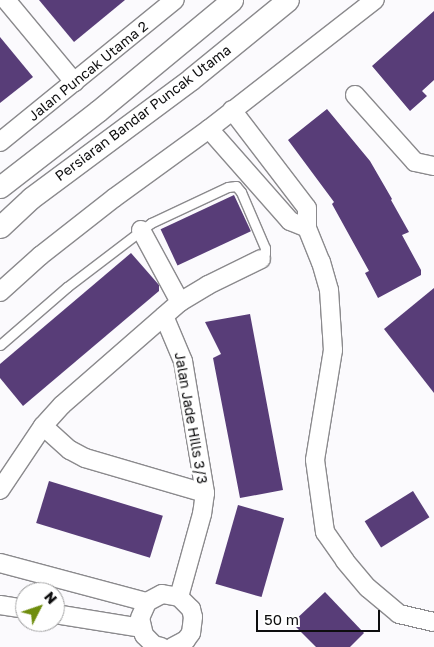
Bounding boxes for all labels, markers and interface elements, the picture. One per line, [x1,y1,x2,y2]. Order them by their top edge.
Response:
street label: Jalan Puncak Utama 2 [25,18,151,124]
street label: Persiaran Bandar Puncak Utama [52,41,234,185]
street label: Jalan Jade Hills 3/3 [171,351,211,485]
north arrow [15,582,65,632]
text: N [41,588,61,607]
scale bar [259,600,383,632]
text: 50 m [264,610,299,628]

